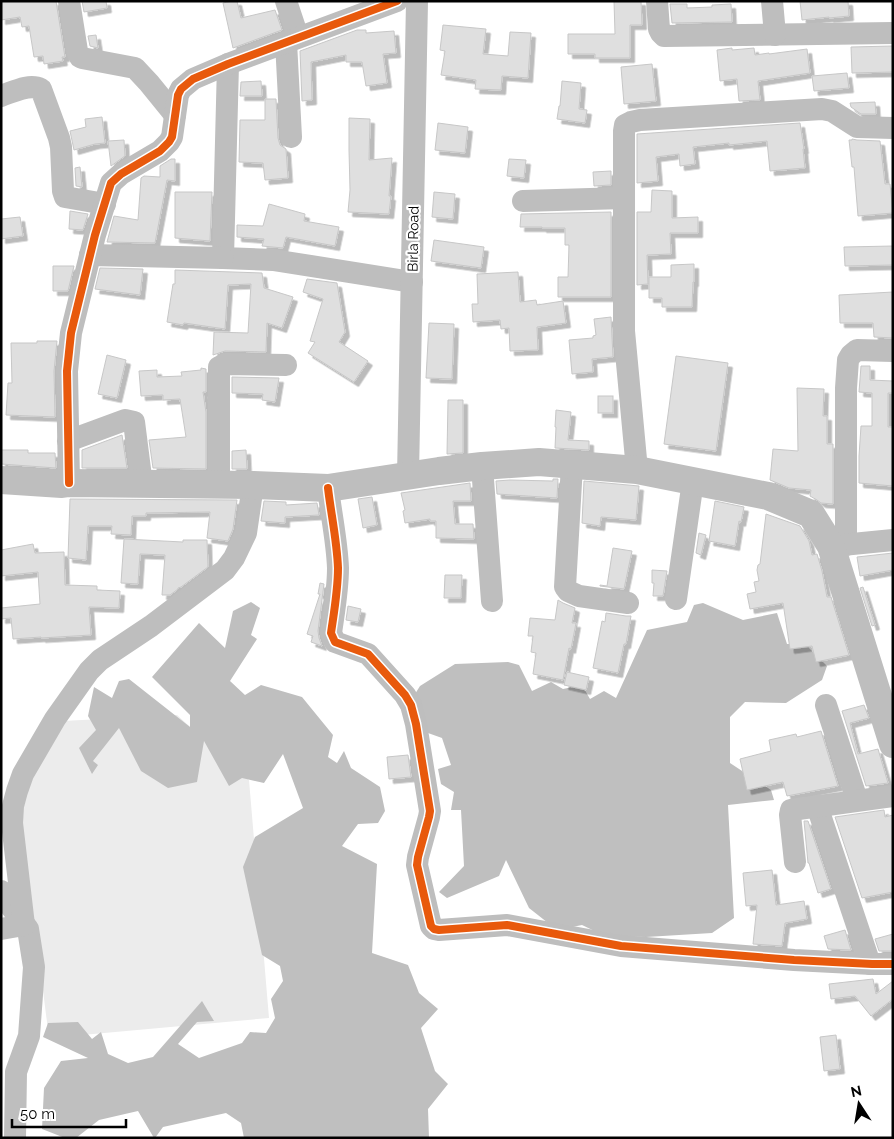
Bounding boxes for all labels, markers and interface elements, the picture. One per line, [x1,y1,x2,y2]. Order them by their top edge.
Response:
street label: Birla Road [404,206,422,272]
north arrow [834,1079,884,1129]
text: N [849,1082,863,1100]
scale bar [12,1096,126,1128]
text: 50 m [20,1105,55,1123]

